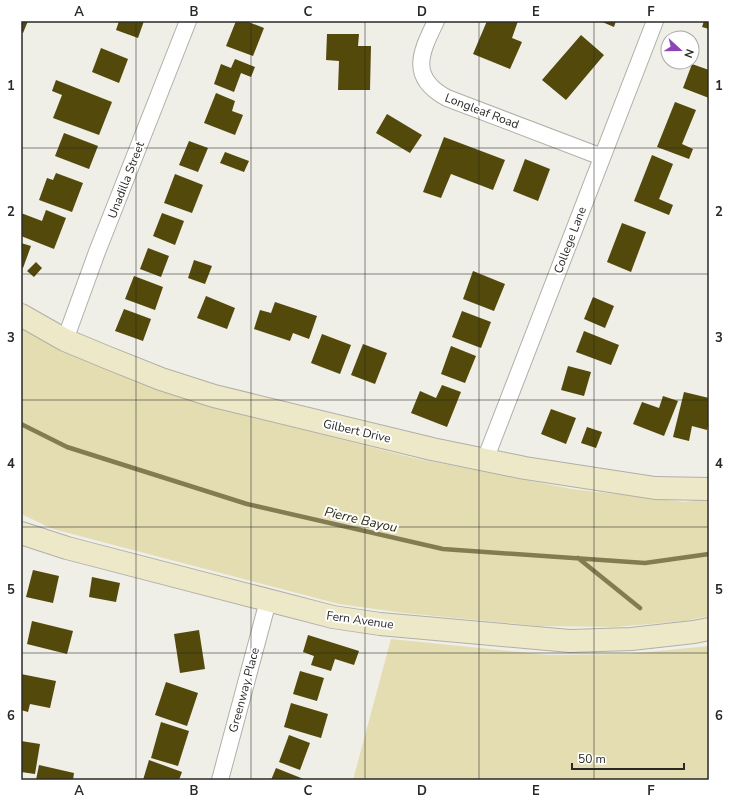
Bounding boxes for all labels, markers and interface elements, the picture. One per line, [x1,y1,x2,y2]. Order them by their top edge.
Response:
text: A [74,3,84,21]
text: B [190,3,199,21]
text: C [304,3,313,21]
text: D [417,3,427,21]
text: E [532,3,540,21]
text: F [647,3,655,21]
north arrow [660,30,700,70]
text: N [680,47,697,60]
text: 1 [7,77,15,95]
text: 1 [715,77,723,95]
street label: Longleaf Road [443,90,521,132]
street label: Unadilla Street [104,139,148,221]
text: 2 [7,203,15,221]
text: 2 [715,203,723,221]
street label: College Lane [550,204,590,276]
text: 3 [7,329,15,347]
text: 3 [715,329,723,347]
street label: Gilbert Drive [322,415,392,447]
text: 4 [7,455,15,473]
text: 4 [715,455,723,473]
water label: Pierre Bayou [323,503,399,537]
text: 5 [7,581,15,599]
text: 5 [715,581,723,599]
street label: Fern Avenue [325,607,395,633]
street label: Greenway Place [225,646,263,734]
text: 6 [7,707,15,725]
text: 6 [715,707,723,725]
scale bar [572,745,684,771]
text: 50 m [578,751,606,767]
text: A [74,782,84,800]
text: B [190,782,199,800]
text: C [304,782,313,800]
text: D [417,782,427,800]
text: E [532,782,540,800]
text: F [647,782,655,800]

